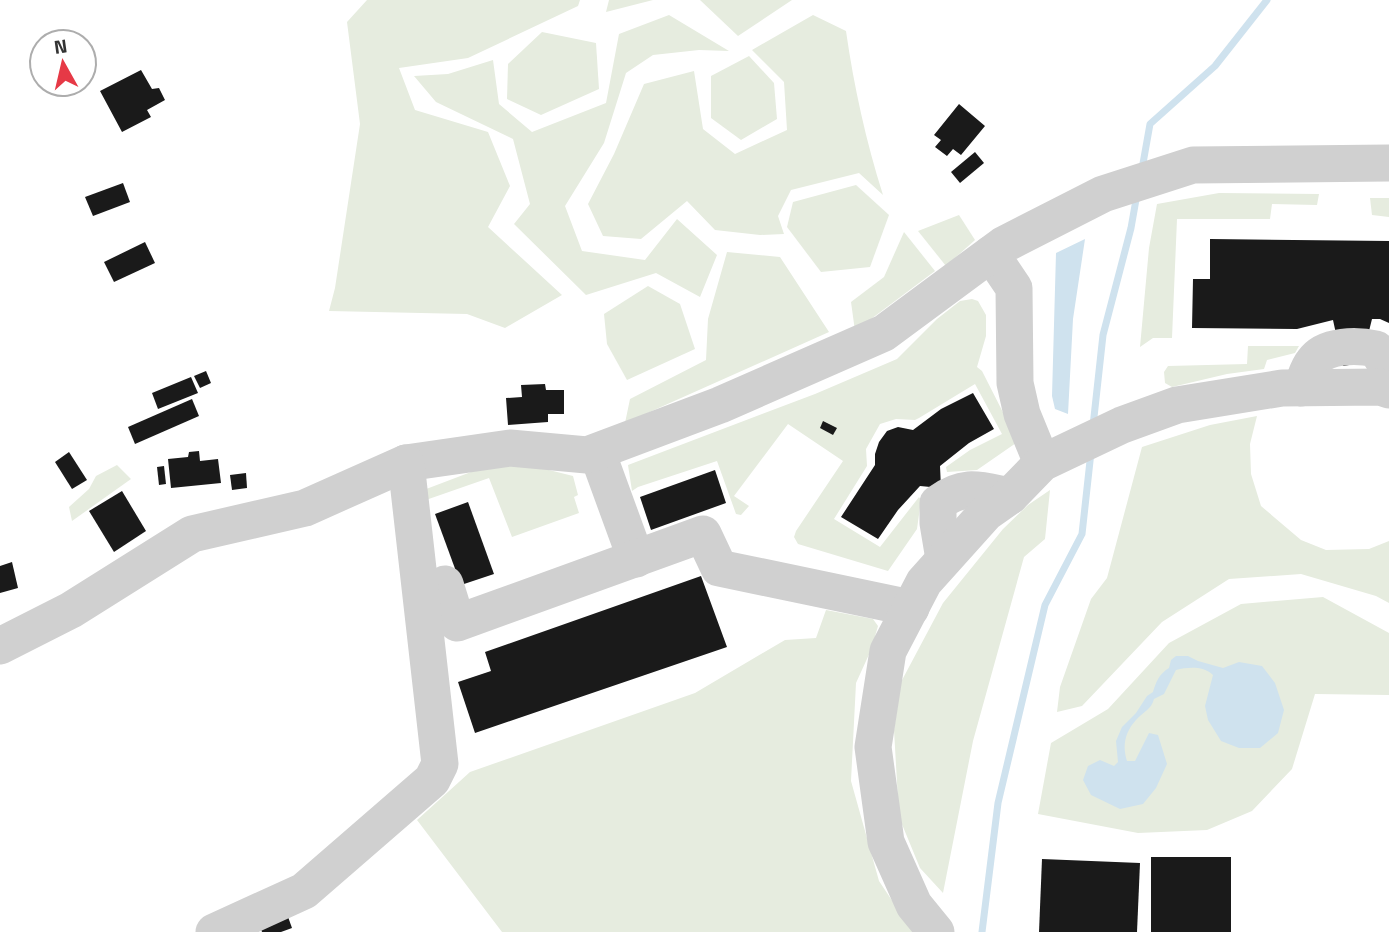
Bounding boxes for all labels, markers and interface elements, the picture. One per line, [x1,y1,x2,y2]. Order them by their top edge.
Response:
north arrow [28,28,98,98]
text: N [52,30,69,61]

